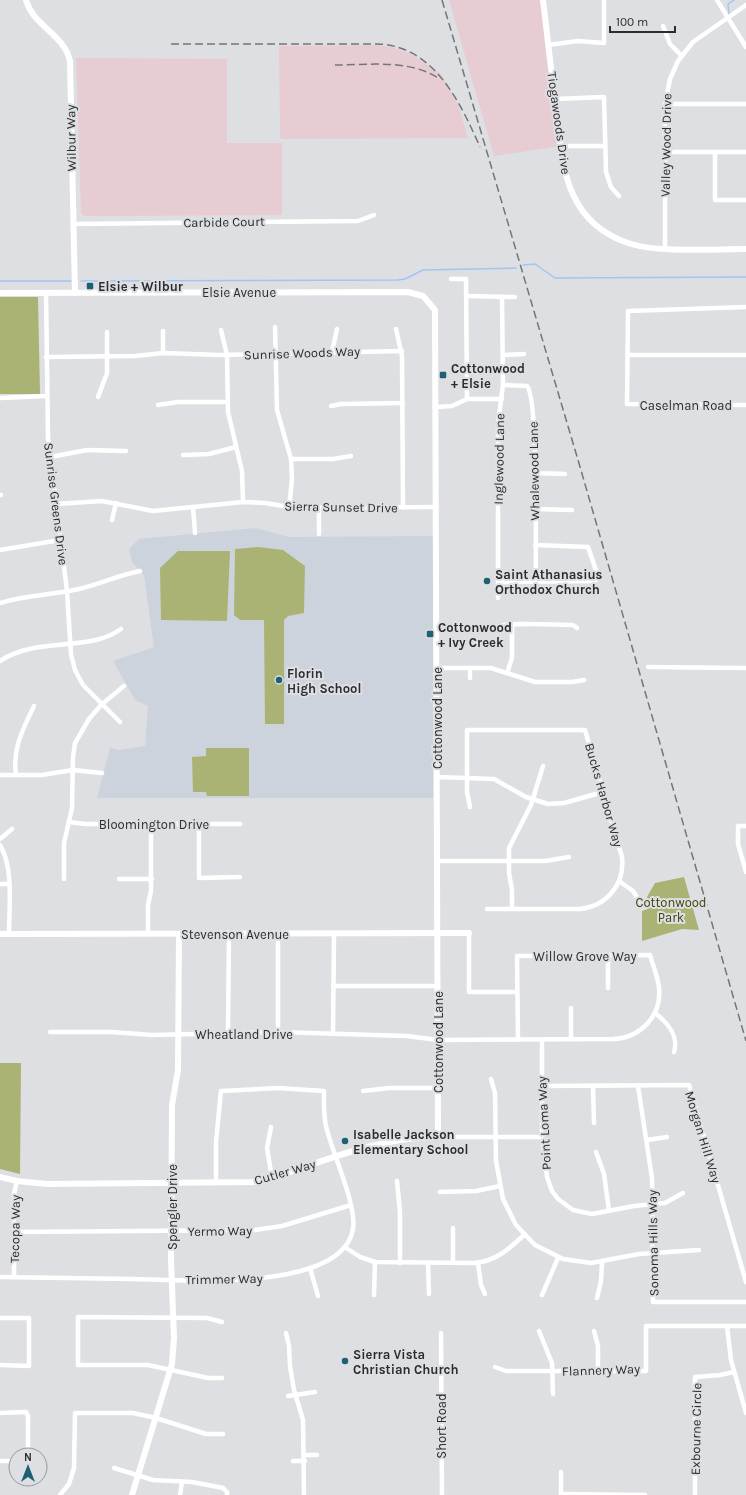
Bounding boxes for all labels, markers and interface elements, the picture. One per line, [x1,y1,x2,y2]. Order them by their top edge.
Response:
scale bar [610,8,675,34]
text: 100 m [616,15,648,29]
street label: Tiogawoods Drive [544,71,574,176]
street label: Valley Wood Drive [658,93,674,197]
street label: Wilbur Way [63,104,79,172]
street label: Carbide Court [183,214,265,230]
place label: Elsie + Wilbur [98,279,184,294]
marker: Elsie + Wilbur [85,281,95,291]
street label: Elsie Avenue [202,285,276,300]
street label: Sunrise Woods Way [244,343,360,363]
place label: Cottonwood + Elsie [451,361,525,391]
marker: Cottonwood + Elsie [438,370,448,380]
street label: Caselman Road [640,398,732,413]
street label: Inglewood Lane [491,413,507,505]
street label: Whalewood Lane [526,421,542,521]
street label: Sunrise Greens Drive [41,442,71,566]
street label: Sierra Sunset Drive [284,499,398,515]
place label: Saint Athanasius Orthodox Church [495,567,603,597]
marker: Saint Athanasius Orthodox Church [482,576,492,586]
place label: Cottonwood + Ivy Creek [438,620,512,650]
marker: Cottonwood + Ivy Creek [425,629,435,639]
place label: Florin High School [287,666,361,696]
street label: Cottonwood Lane [430,667,445,769]
marker: Florin High School [274,675,284,685]
street label: Bucks Harbor Way [582,741,626,849]
street label: Bloomington Drive [99,817,210,832]
park label: Cottonwood Park [635,895,707,925]
street label: Stevenson Avenue [181,927,289,942]
street label: Willow Grove Way [533,949,637,964]
street label: Cottonwood Lane [431,991,446,1093]
street label: Wheatland Drive [195,1027,293,1042]
street label: Point Loma Way [534,1076,554,1170]
street label: Morgan Hill Way [682,1089,724,1185]
place label: Isabelle Jackson Elementary School [353,1127,468,1157]
marker: Isabelle Jackson Elementary School [340,1136,350,1146]
street label: Cutler Way [253,1156,317,1188]
street label: Spengler Drive [165,1164,180,1250]
street label: Sonoma Hills Way [645,1190,661,1296]
street label: Tecopa Way [7,1195,23,1263]
street label: Yermo Way [188,1223,252,1239]
street label: Trimmer Way [185,1271,263,1287]
place label: Sierra Vista Christian Church [353,1347,459,1377]
marker: Sierra Vista Christian Church [340,1356,350,1366]
street label: Flannery Way [562,1361,640,1379]
street label: Exbourne Circle [688,1382,704,1475]
street label: Short Road [434,1393,449,1459]
north arrow [8,1447,48,1487]
text: N [24,1451,32,1464]

